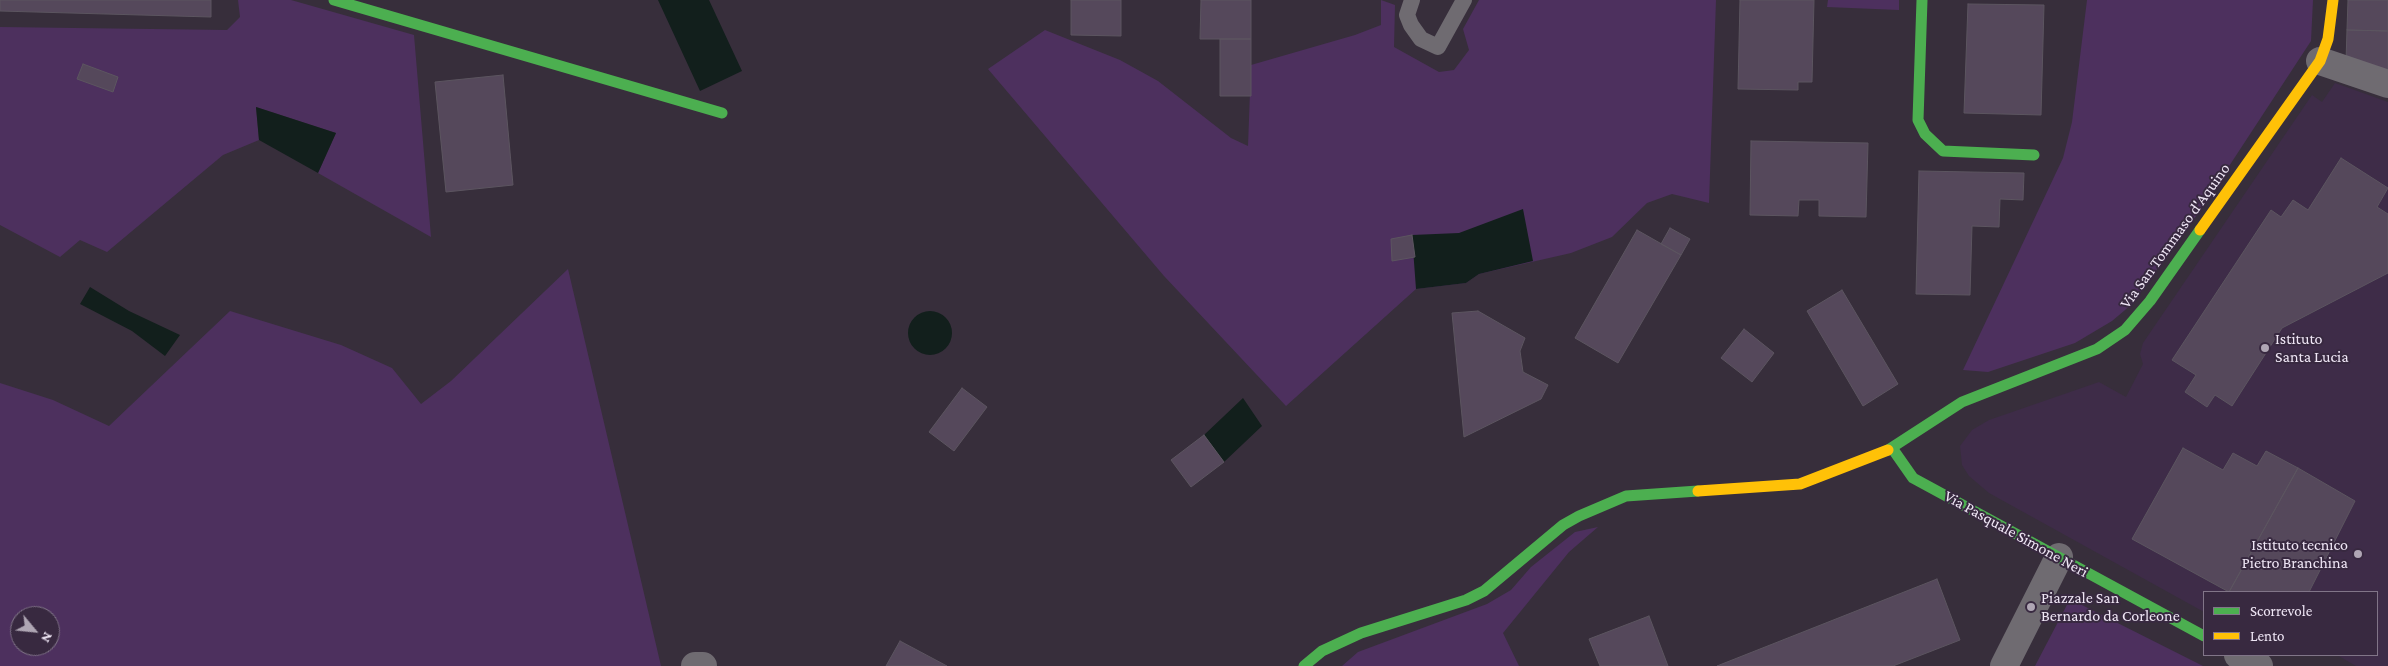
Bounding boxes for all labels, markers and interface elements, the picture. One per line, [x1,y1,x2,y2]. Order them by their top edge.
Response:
street label: Via San Tommaso d'Aquino [2116,160,2234,312]
place label: Istituto Santa Lucia [2275,329,2349,367]
marker: Istituto Santa Lucia [2259,342,2271,354]
street label: Via Pasquale Simone Neri [1941,486,2091,582]
place label: Istituto tecnico Pietro Branchina [2242,535,2348,573]
marker: Istituto tecnico Pietro Branchina [2352,548,2364,560]
place label: Piazzale San Bernardo da Corleone [2041,588,2180,626]
legend [2203,591,2378,656]
marker: Piazzale San Bernardo da Corleone [2025,601,2037,613]
text: Scorrevole [2250,603,2312,619]
north arrow [10,606,60,656]
text: Lento [2250,628,2284,644]
text: N [38,630,57,646]

